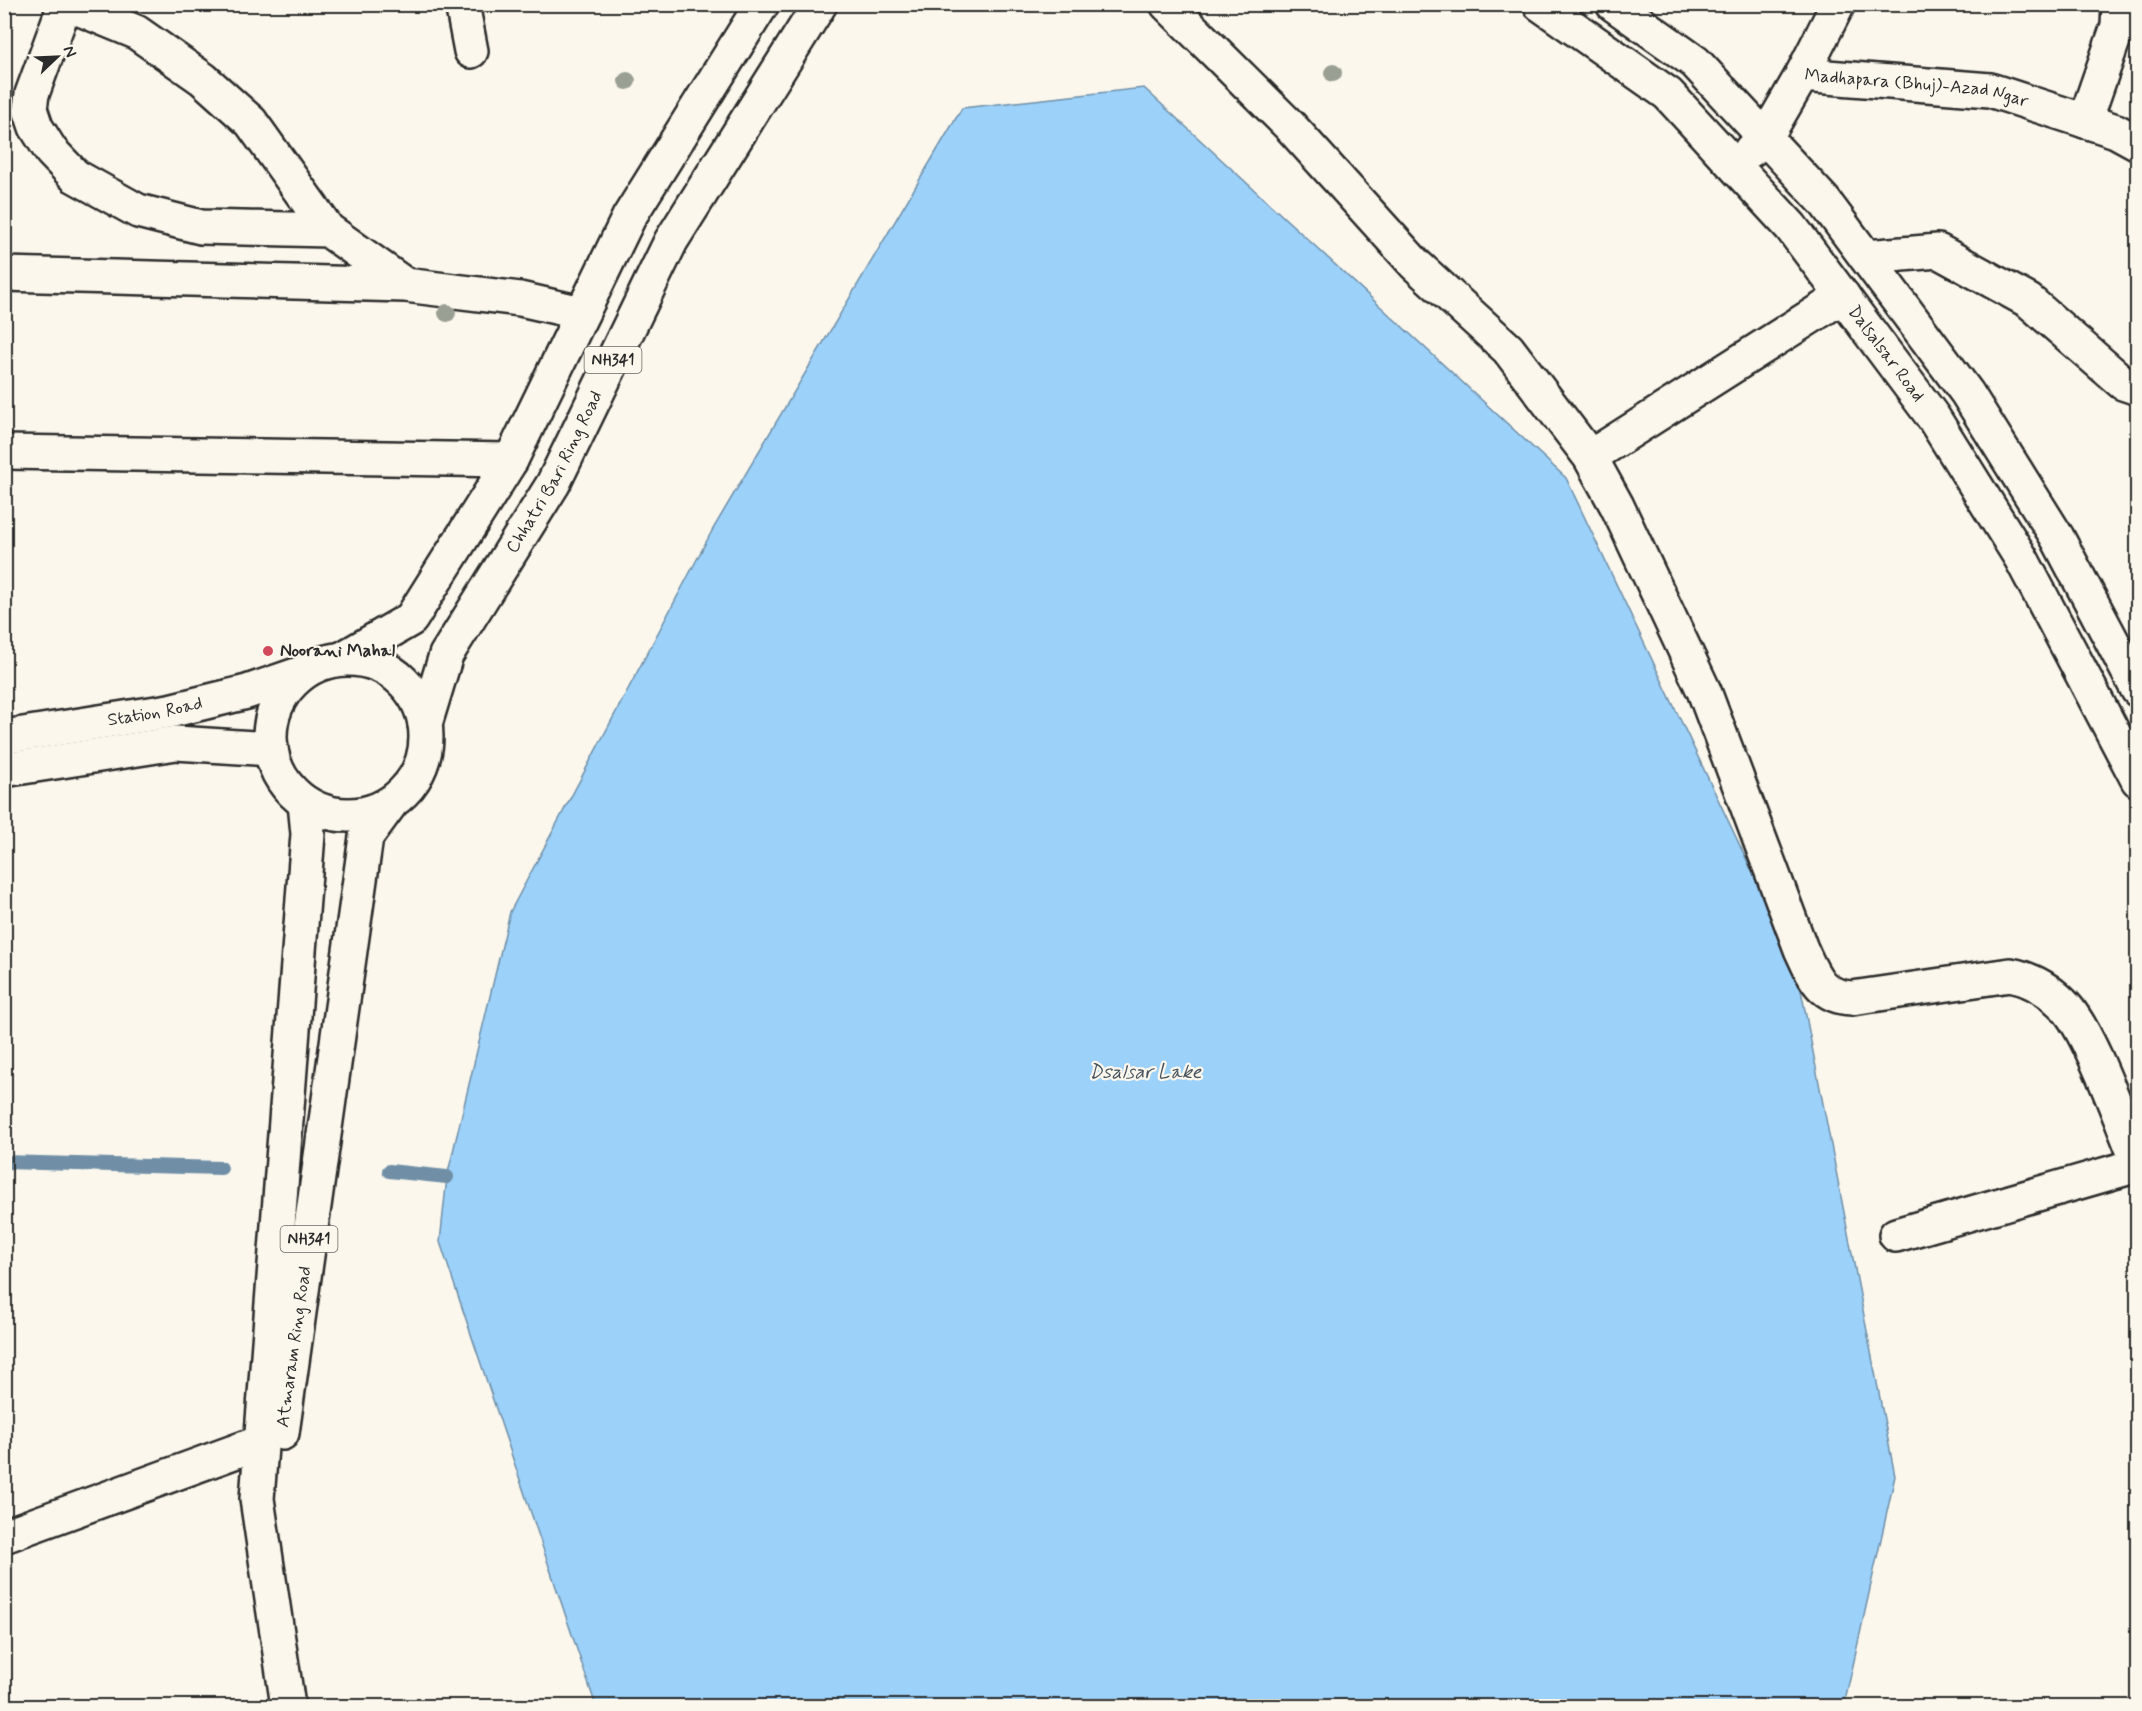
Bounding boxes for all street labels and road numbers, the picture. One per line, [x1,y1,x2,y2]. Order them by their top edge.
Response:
street label: Madhapara (Bhuj)-Azad Ngar [1804,63,2032,114]
street label: Dalsalsar Road [1842,301,1930,407]
road number: NH341 [584,347,642,373]
street label: Chhatri Bari Ring Road [501,387,608,558]
street label: Station Road [106,691,205,733]
road number: NH341 [280,1226,338,1252]
street label: Atmaram Ring Road [271,1265,317,1429]

